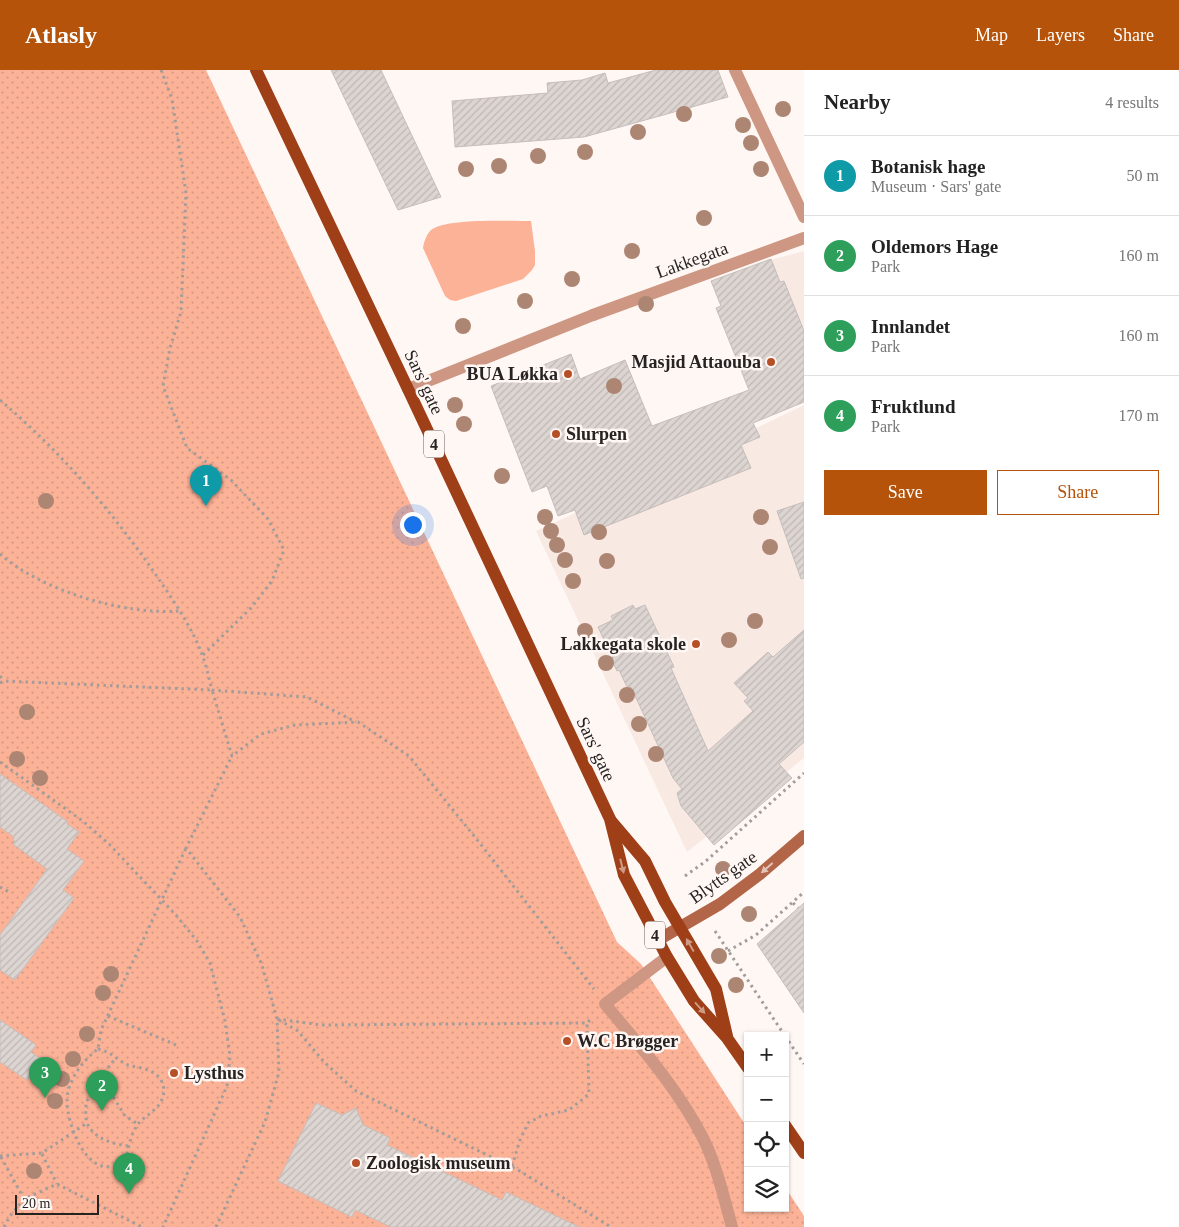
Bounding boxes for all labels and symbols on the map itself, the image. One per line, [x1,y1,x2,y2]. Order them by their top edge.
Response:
street label: Lakkegata [653,238,731,282]
street label: Sars' gate [400,347,448,417]
place label: Masjid Attaouba [631,352,761,372]
marker: Masjid Attaouba [765,356,777,368]
place label: BUA Løkka [466,364,558,384]
marker: BUA Løkka [562,368,574,380]
place label: Slurpen [566,424,627,444]
marker: Slurpen [550,428,562,440]
road number: 4 [424,430,444,458]
pin: 1 [190,465,222,506]
your location [400,512,426,538]
place label: Lakkegata skole [560,634,686,654]
marker: Lakkegata skole [690,638,702,650]
street label: Sars' gate [572,714,620,784]
street label: Blytts gate [686,847,760,907]
one-way arrow [618,859,626,874]
one-way arrow [762,862,774,874]
road number: 4 [645,922,665,948]
one-way arrow [686,937,694,952]
one-way arrow [694,1001,706,1013]
place label: W.C Brøgger [577,1031,678,1051]
marker: W.C Brøgger [561,1035,573,1047]
pin: 3 [29,1057,61,1098]
place label: Lysthus [184,1063,244,1083]
marker: Lysthus [168,1067,180,1079]
pin: 2 [86,1070,118,1111]
pin: 4 [113,1153,145,1194]
place label: Zoologisk museum [366,1153,511,1173]
marker: Zoologisk museum [350,1157,362,1169]
scale bar [15,1192,99,1215]

